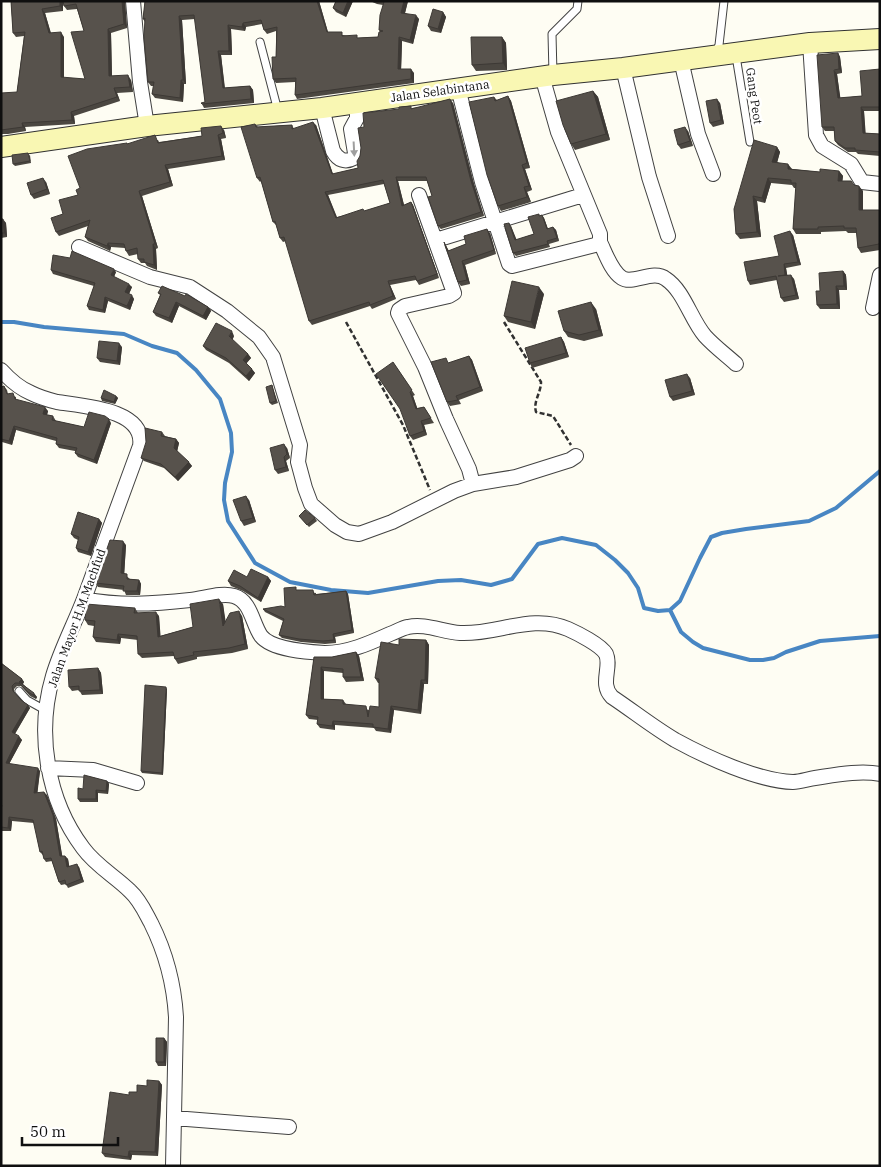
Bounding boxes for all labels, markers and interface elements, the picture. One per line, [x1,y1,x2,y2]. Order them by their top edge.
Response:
street label: Gang Peot [743,67,766,125]
street label: Jalan Selabintana [390,76,491,105]
one-way arrow [350,142,358,158]
street label: Jalan Mayor H.M.Machfud [44,546,109,689]
scale bar [22,1114,119,1146]
text: 50 m [30,1122,66,1141]

